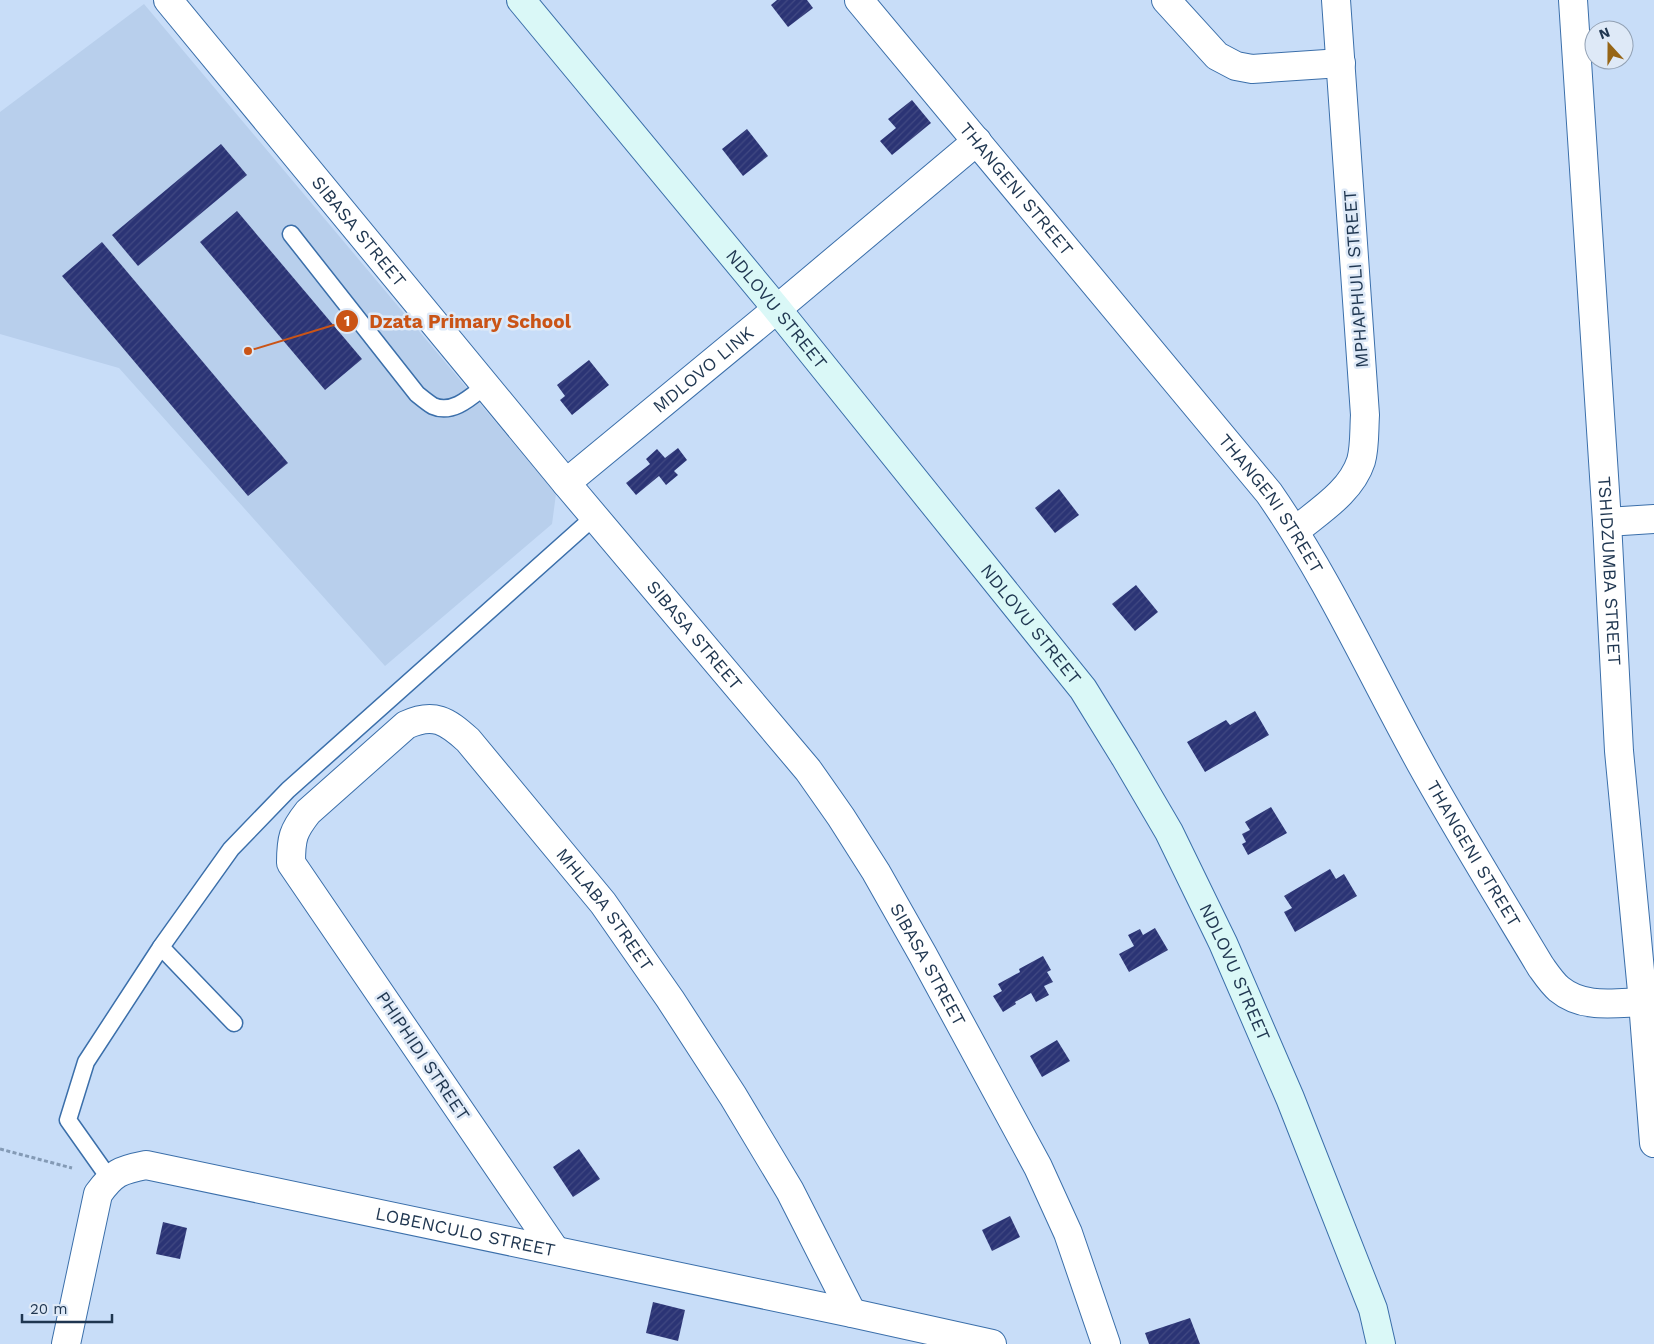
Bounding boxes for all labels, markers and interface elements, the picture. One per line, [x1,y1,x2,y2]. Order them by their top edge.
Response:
north arrow [1584,20,1634,70]
text: N [1597,24,1612,42]
street label: THANGENI STREET [955,118,1078,259]
street label: SIBASA STREET [308,172,411,291]
street label: MPHAPHULI STREET [1339,189,1372,369]
street label: NDLOVU STREET [722,245,832,373]
callout: Dzata Primary School [334,304,581,338]
text: Dzata Primary School [369,310,572,333]
text: 1 [344,312,350,330]
street label: MDLOVO LINK [648,322,758,417]
street label: THANGENI STREET [1214,430,1328,577]
street label: TSHIDZUMBA STREET [1594,476,1626,666]
street label: NDLOVU STREET [977,560,1086,688]
street label: SIBASA STREET [643,576,747,694]
street label: THANGENI STREET [1423,777,1525,930]
street label: MHLABA STREET [552,844,658,974]
street label: SIBASA STREET [886,899,970,1029]
street label: NDLOVU STREET [1195,900,1275,1044]
street label: PHIPHIDI STREET [372,987,474,1124]
street label: LOBENCULO STREET [374,1202,557,1261]
scale bar [22,1292,112,1324]
text: 20 m [30,1300,68,1318]

